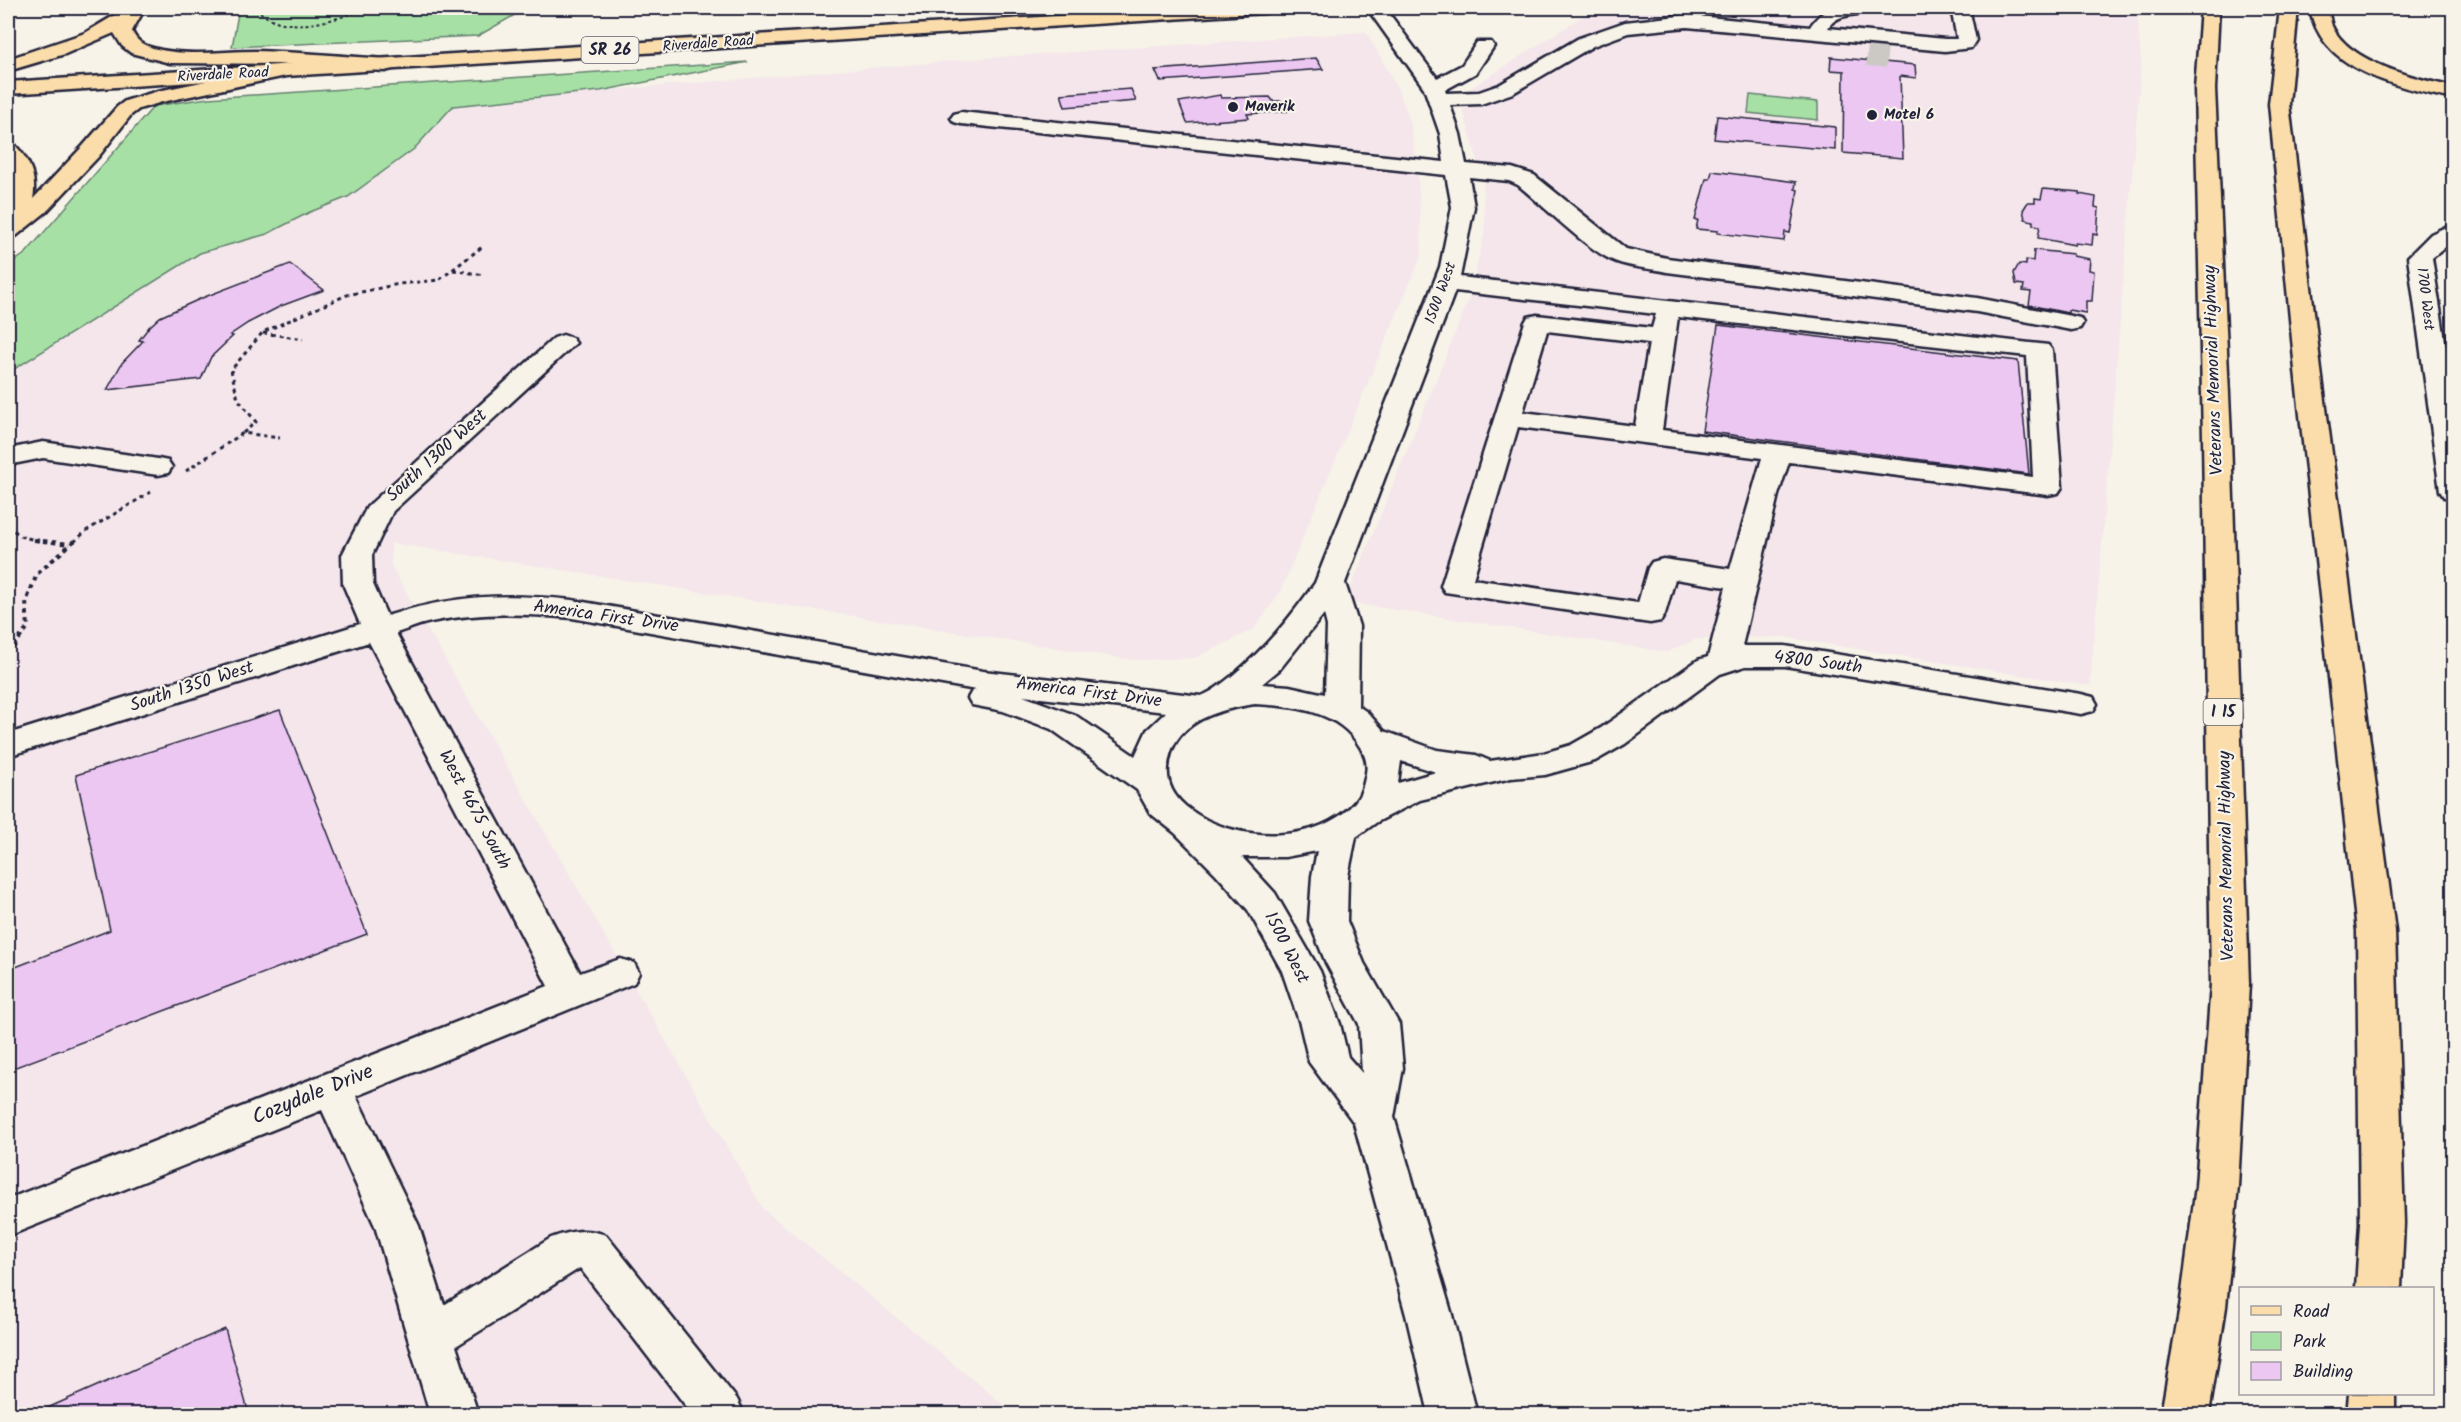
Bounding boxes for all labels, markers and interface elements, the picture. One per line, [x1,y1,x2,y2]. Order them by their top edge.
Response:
street label: Riverdale Road [662,29,755,59]
road number: SR 26 [582,37,638,63]
street label: Riverdale Road [177,61,270,89]
place label: Maverik [1245,95,1295,119]
marker: Maverik [1226,100,1240,114]
place label: Motel 6 [1884,103,1934,127]
marker: Motel 6 [1865,108,1879,122]
street label: 1500 West [1419,258,1463,327]
street label: Veterans Memorial Highway [2196,264,2232,476]
street label: 1700 West [2409,266,2441,332]
street label: South 1300 West [380,402,495,510]
street label: America First Drive [532,592,680,642]
street label: 4800 South [1772,643,1864,683]
street label: South 1350 West [126,653,259,721]
street label: America First Drive [1015,670,1163,716]
road number: I 15 [2204,699,2242,725]
street label: West 4675 South [430,745,518,875]
street label: Veterans Memorial Highway [2211,750,2243,961]
street label: 1500 West [1256,907,1317,990]
street label: Cozydale Drive [247,1055,379,1134]
legend [2239,1287,2434,1395]
text: Road [2293,1298,2330,1327]
text: Park [2293,1328,2326,1357]
text: Building [2293,1358,2353,1387]

